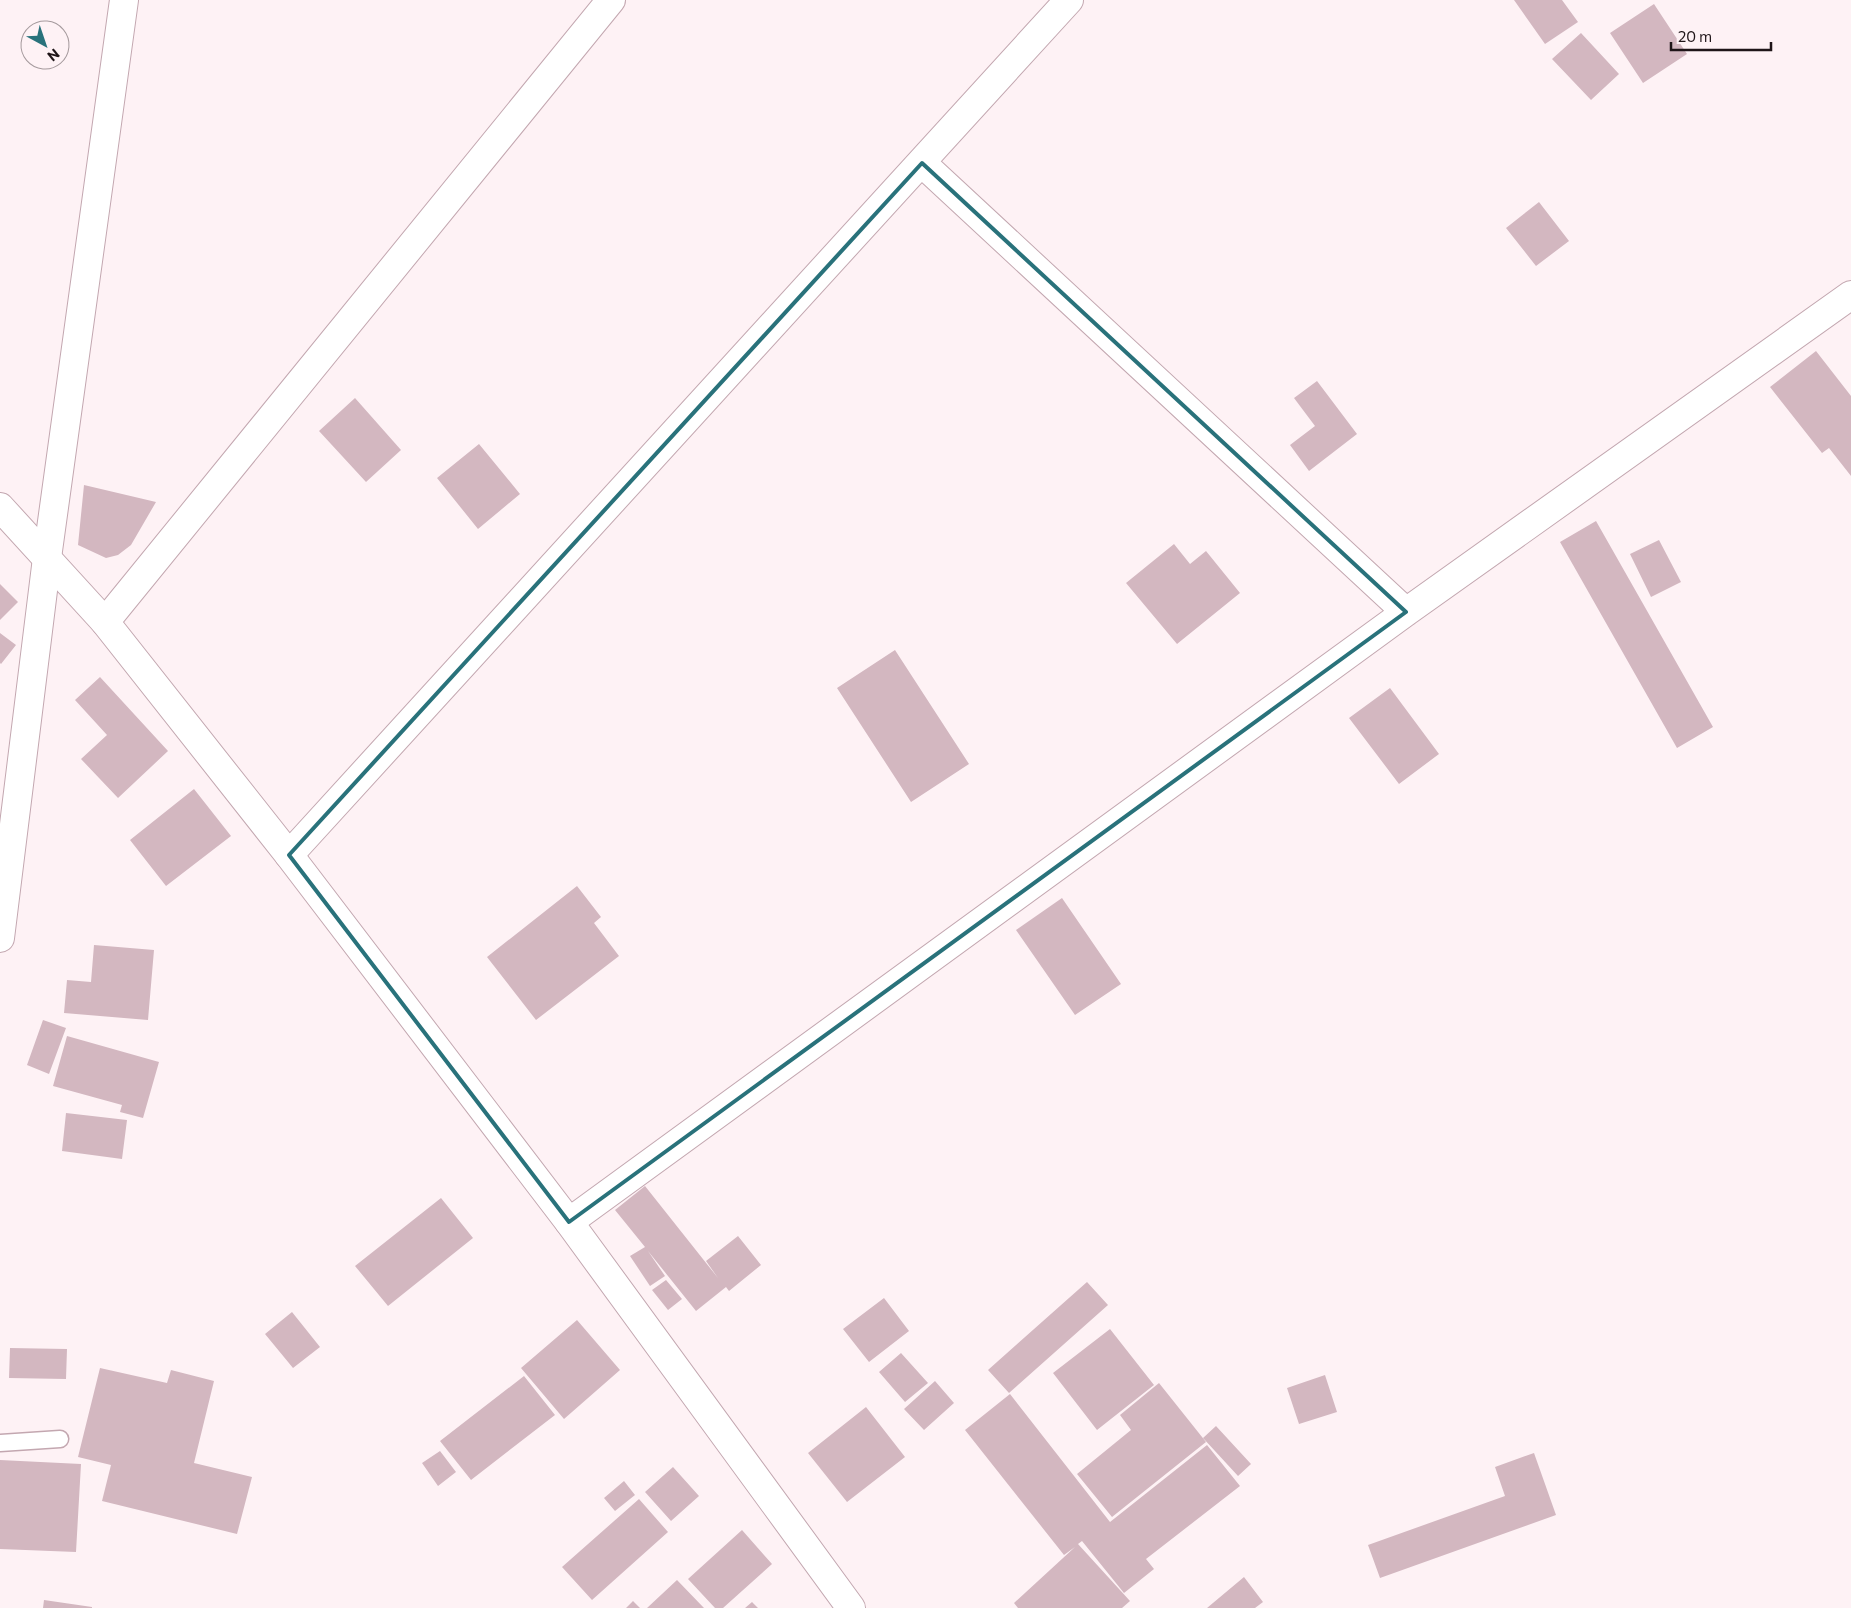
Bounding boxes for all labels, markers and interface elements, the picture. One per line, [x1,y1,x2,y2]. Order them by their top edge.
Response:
north arrow [20,20,70,70]
scale bar [1671,20,1771,52]
text: 20 m [1678,27,1712,45]
text: N [44,45,63,65]

